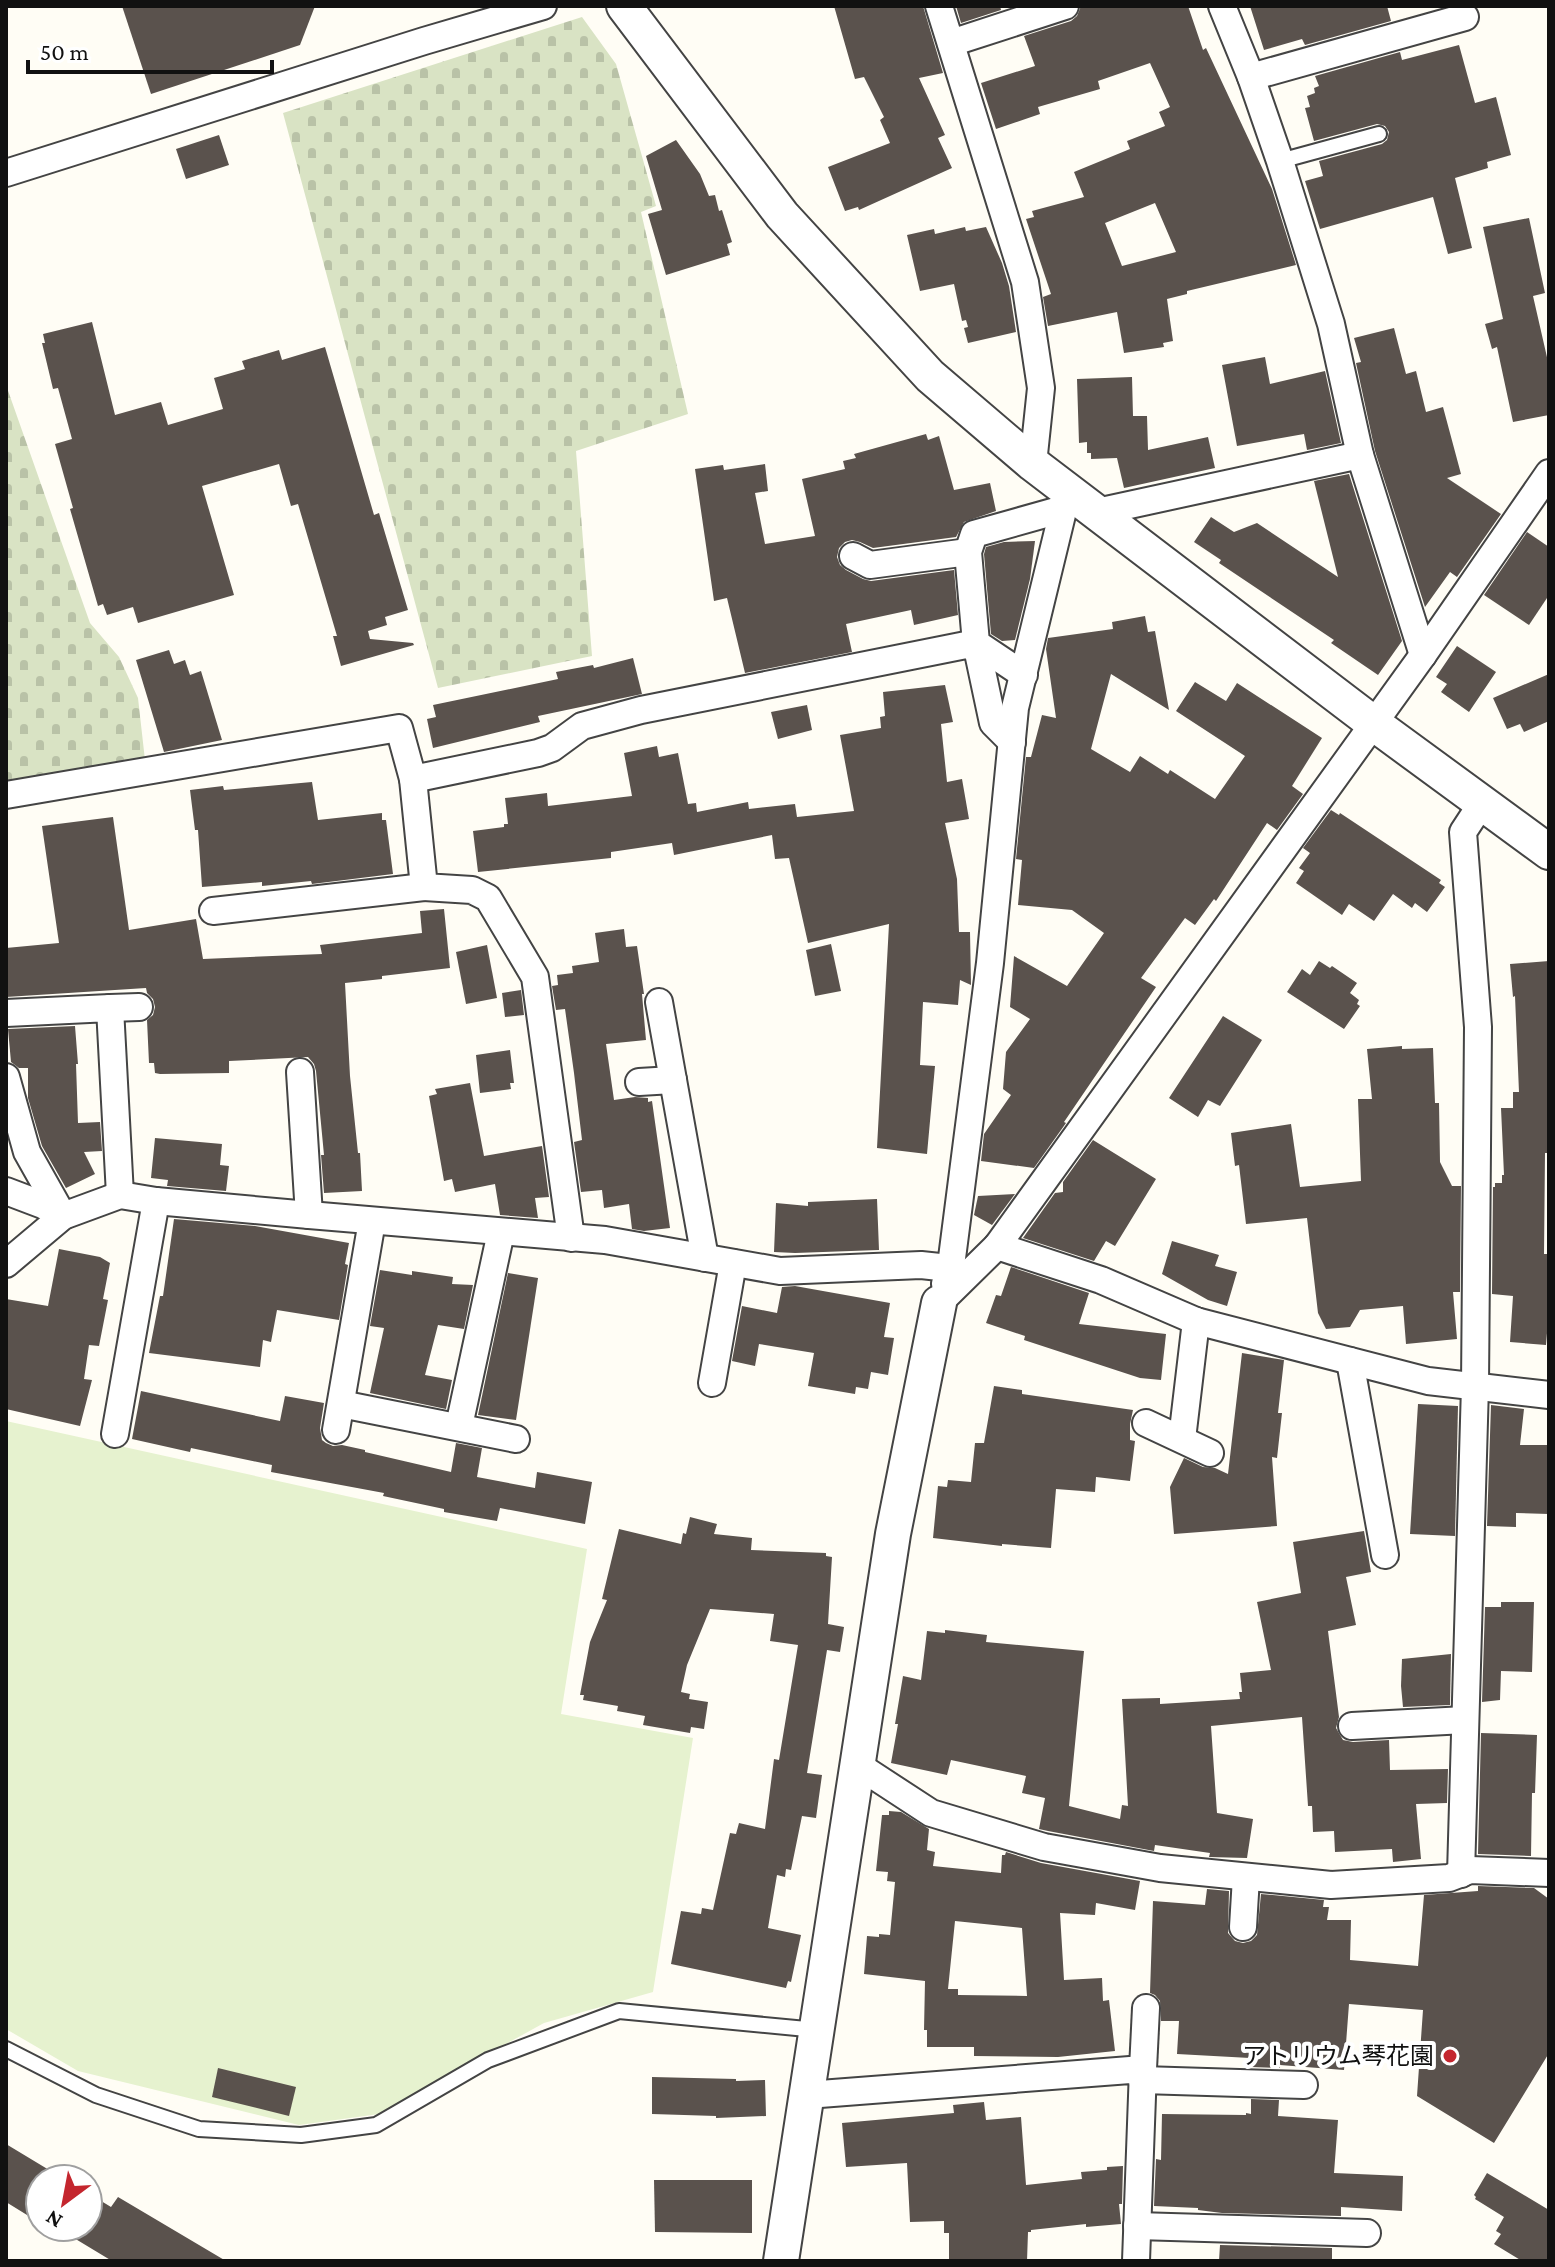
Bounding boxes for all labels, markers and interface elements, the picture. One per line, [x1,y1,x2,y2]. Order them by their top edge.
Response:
scale bar [28,24,272,74]
text: 50 m [40,38,89,65]
place label: アトリウム琴花園 [1242,2042,1434,2069]
marker: アトリウム琴花園 [1441,2047,1459,2065]
north arrow [24,2163,104,2243]
text: N [41,2205,67,2234]

